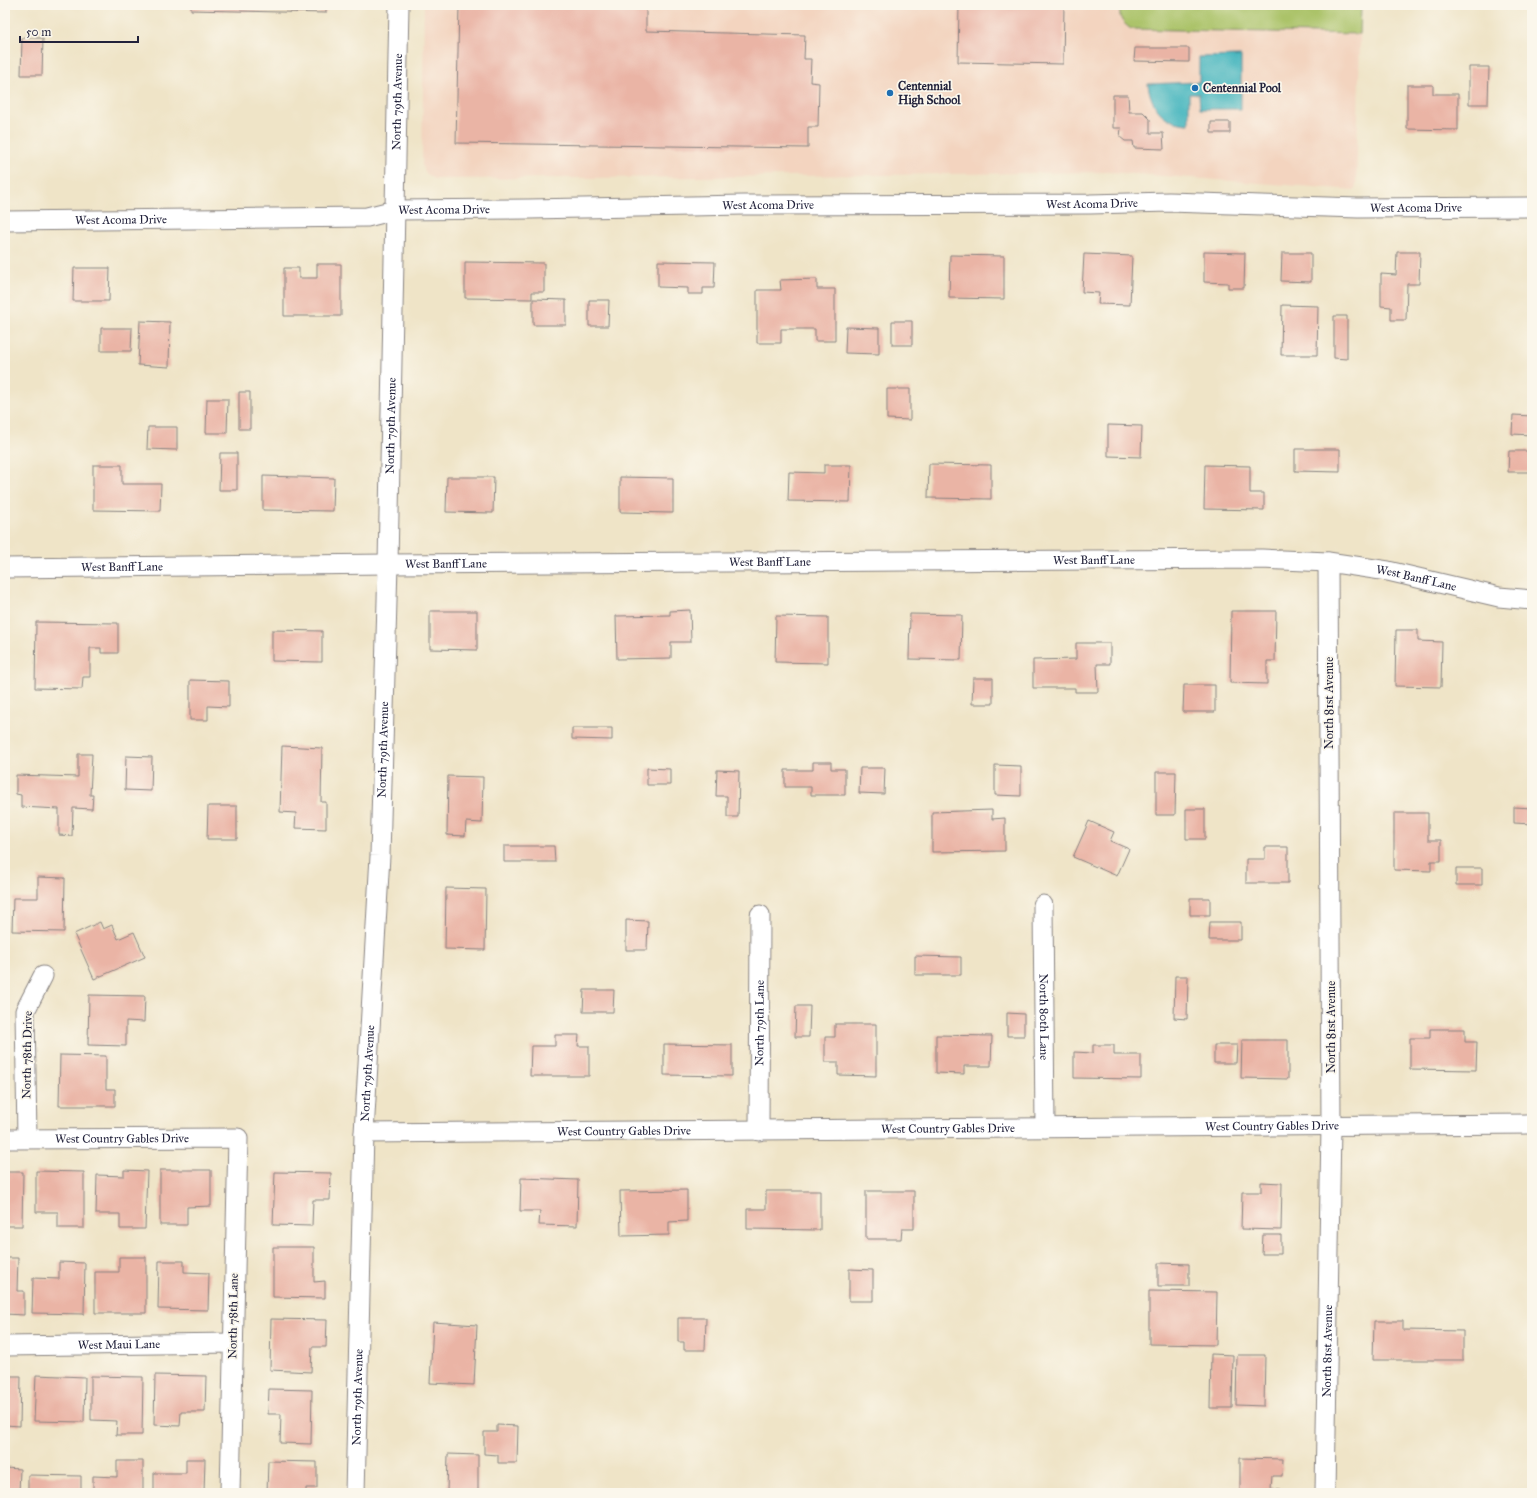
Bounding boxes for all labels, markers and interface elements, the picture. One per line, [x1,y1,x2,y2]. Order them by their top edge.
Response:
scale bar [20,18,138,44]
text: 50 m [26,25,51,39]
street label: North 79th Avenue [389,53,405,150]
place label: Centennial High School [898,79,961,108]
place label: Centennial Pool [1203,81,1282,95]
marker: Centennial Pool [1190,83,1200,93]
marker: Centennial High School [885,88,895,98]
street label: West Acoma Drive [1046,196,1138,211]
street label: West Acoma Drive [722,198,814,212]
street label: West Acoma Drive [1370,200,1462,215]
street label: West Acoma Drive [398,202,490,217]
street label: West Acoma Drive [75,212,167,227]
street label: North 79th Avenue [383,377,399,474]
street label: West Banff Lane [1053,553,1135,567]
street label: West Banff Lane [729,555,811,569]
street label: West Banff Lane [405,556,487,571]
street label: West Banff Lane [81,559,163,574]
street label: West Banff Lane [1375,562,1458,594]
street label: North 81st Avenue [1322,657,1336,749]
street label: North 79th Avenue [375,701,391,798]
street label: North 80th Lane [1037,974,1051,1060]
street label: North 79th Lane [752,980,767,1066]
street label: North 81st Avenue [1324,981,1338,1073]
street label: North 78th Drive [19,1011,35,1099]
street label: North 79th Avenue [358,1025,377,1122]
street label: West Country Gables Drive [1205,1118,1339,1134]
street label: West Country Gables Drive [881,1121,1015,1136]
street label: West Country Gables Drive [557,1123,691,1139]
street label: West Country Gables Drive [55,1131,189,1146]
street label: North 78th Lane [225,1273,241,1359]
street label: North 81st Avenue [1320,1305,1335,1397]
street label: West Maui Lane [78,1337,160,1352]
street label: North 79th Avenue [349,1349,366,1445]

